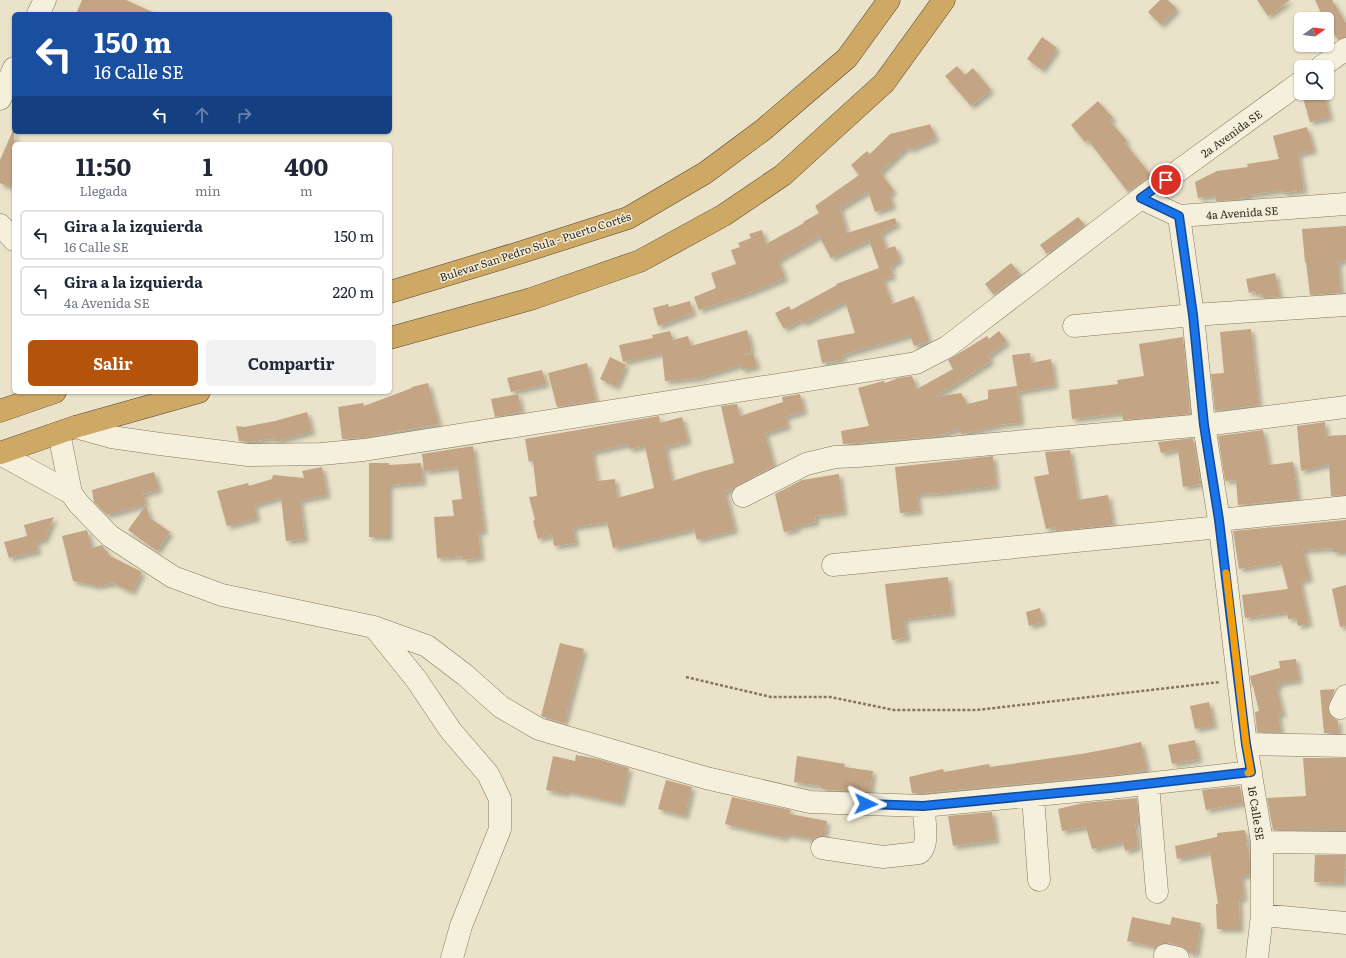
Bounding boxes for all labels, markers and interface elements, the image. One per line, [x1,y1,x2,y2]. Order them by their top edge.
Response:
north arrow [1294,12,1334,52]
map controls [1294,12,1334,100]
text: 150 m [94,20,172,62]
icon: left [28,28,80,80]
text: 16 Calle SE [94,58,184,85]
button: search [1294,60,1334,100]
icon: left [149,104,171,126]
icon: ahead [191,104,213,126]
icon: right [233,104,255,126]
street label: 2a Avenida SE [1197,105,1265,161]
text: 11:50 [76,148,131,183]
text: 1 [203,148,213,183]
text: 400 [284,148,328,183]
pin [1149,163,1183,197]
icon: arrive [1155,169,1177,191]
text: Llegada [79,181,128,200]
text: min [195,181,221,200]
text: m [300,181,313,200]
street label: 4a Avenida SE [1205,201,1279,223]
street label: Bulevar San Pedro Sula - Puerto Cortés [437,207,633,285]
text: Gira a la izquierda [64,214,203,237]
icon: left [30,224,52,246]
text: 150 m [334,224,374,247]
text: 16 Calle SE [64,237,129,256]
text: Gira a la izquierda [64,270,203,293]
icon: left [30,280,52,302]
text: 220 m [333,280,374,303]
text: 4a Avenida SE [64,293,150,312]
button: Salir [28,340,198,386]
button: Compartir [206,340,376,386]
position arrow [845,783,887,825]
street label: 16 Calle SE [1245,785,1269,841]

